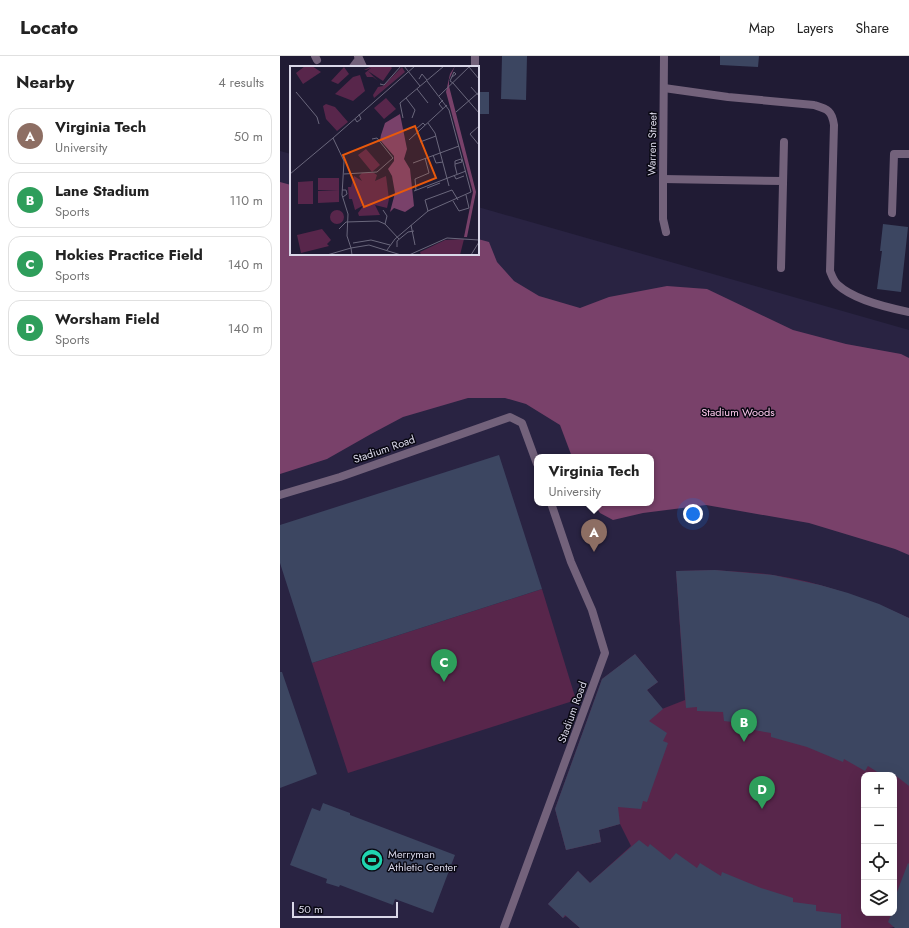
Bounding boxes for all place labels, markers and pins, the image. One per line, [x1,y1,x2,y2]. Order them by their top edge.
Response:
pin: A [581,519,607,552]
pin: C [431,649,457,682]
pin: B [731,709,757,742]
pin: D [749,776,775,809]
place label: Merryman Athletic Center [388,846,457,875]
sports icon: Merryman Athletic Center [359,847,385,873]

